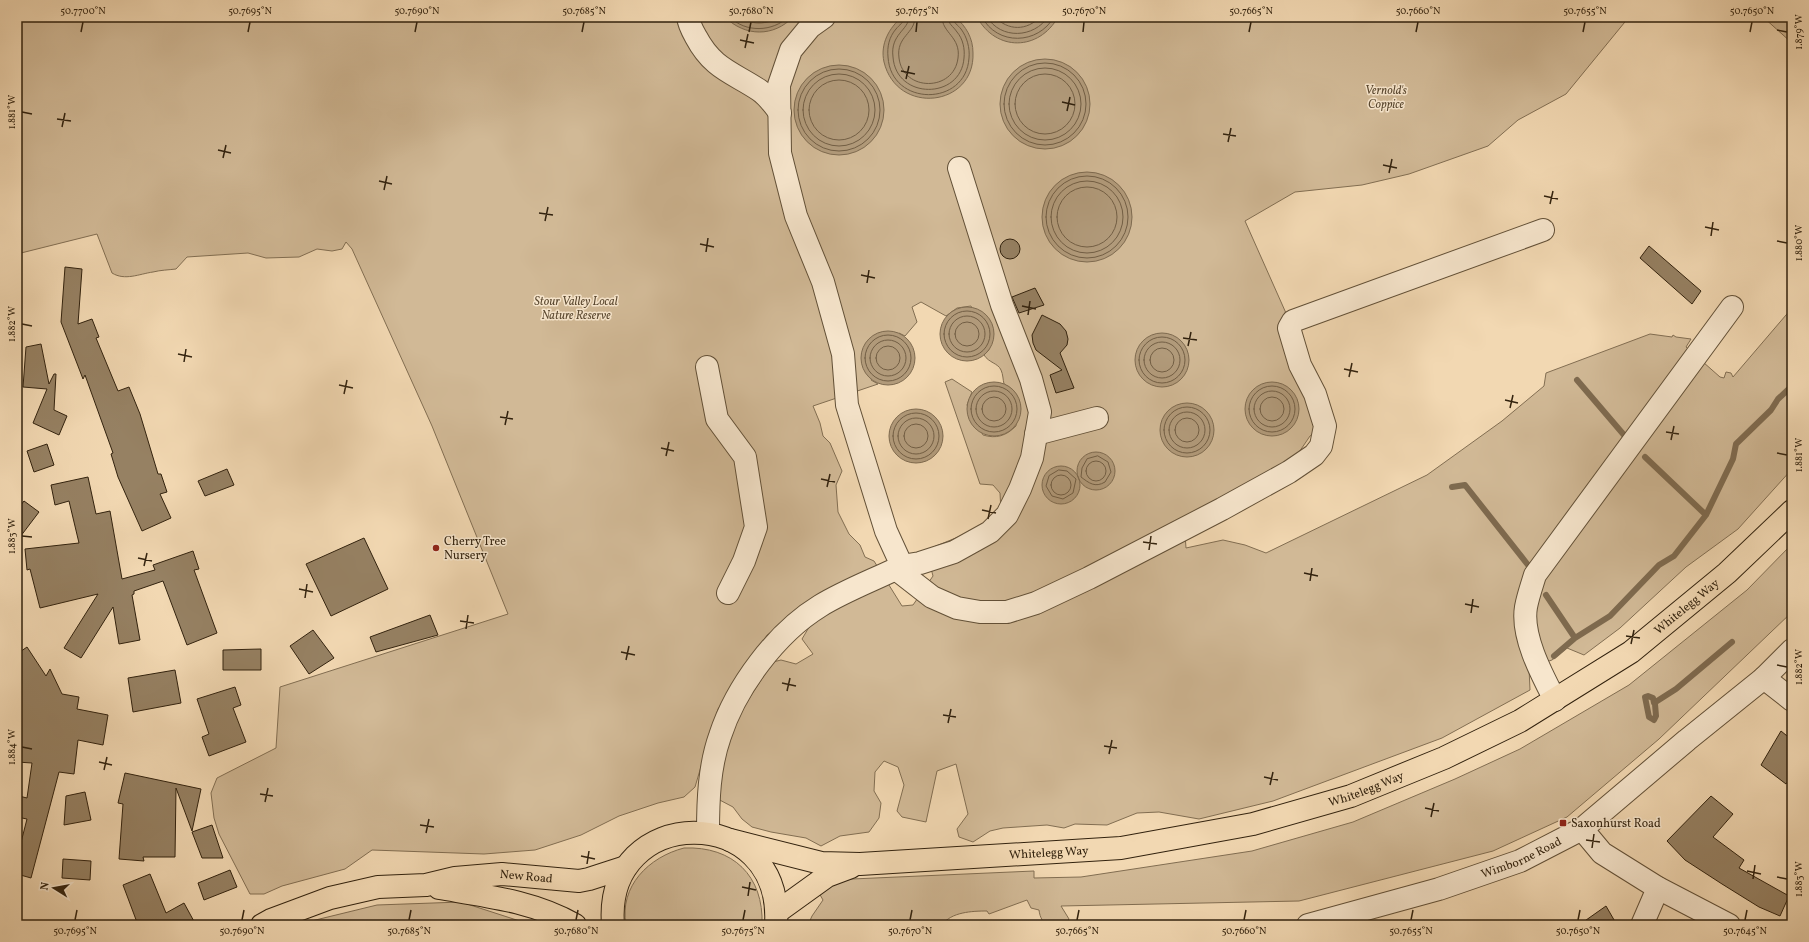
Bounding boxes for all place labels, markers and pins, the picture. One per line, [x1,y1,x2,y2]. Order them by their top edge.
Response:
place label: Cherry Tree Nursery [444,534,506,564]
marker: Cherry Tree Nursery [431,543,441,553]
place label: Saxonhurst Road [1571,816,1661,832]
marker: Saxonhurst Road [1558,818,1568,828]

